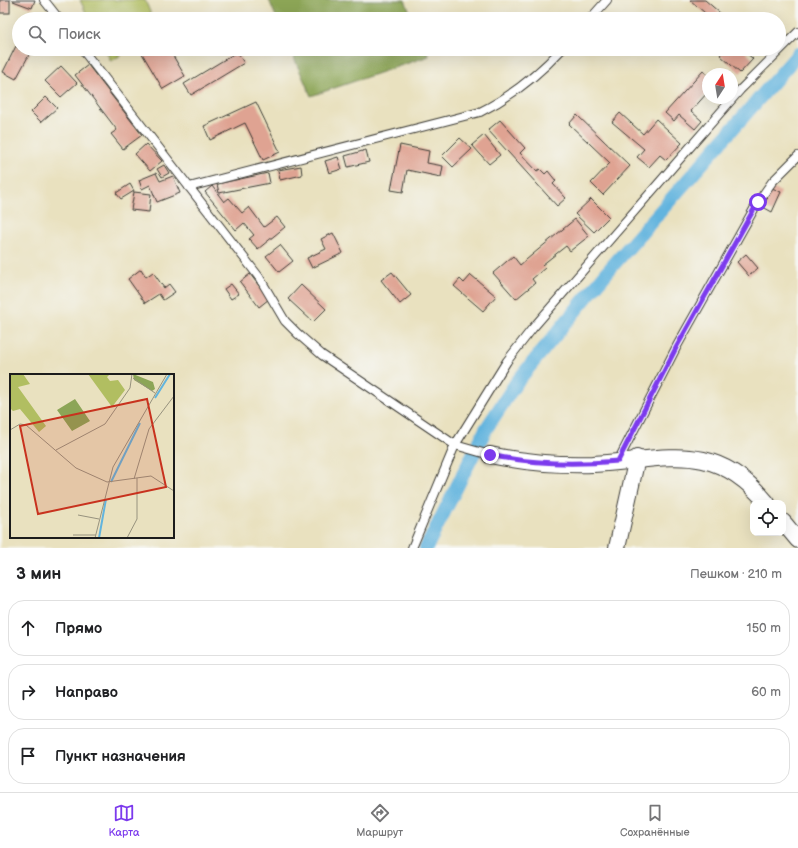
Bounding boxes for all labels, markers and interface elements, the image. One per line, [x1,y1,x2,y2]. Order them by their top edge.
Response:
search box [12,12,786,56]
icon: search [26,23,48,45]
text: Поиск [58,25,101,44]
north arrow [702,68,738,104]
route start [749,193,767,211]
inset map [10,374,174,538]
route end [481,446,499,464]
map controls [750,500,786,536]
button: locate [750,500,786,536]
text: 3 мин [16,564,61,584]
text: Пешком · 210 m [690,566,782,582]
icon: ahead [17,617,39,639]
text: Прямо [55,619,102,638]
text: 150 m [747,620,781,636]
icon: right [17,681,39,703]
text: Направо [55,683,118,702]
text: 60 m [751,684,781,700]
icon: arrive [17,745,39,767]
text: Пункт назначения [55,747,186,766]
tab: Карта [108,802,139,839]
tab: Маршрут [356,802,403,839]
tab: Сохранённые [620,802,690,839]

